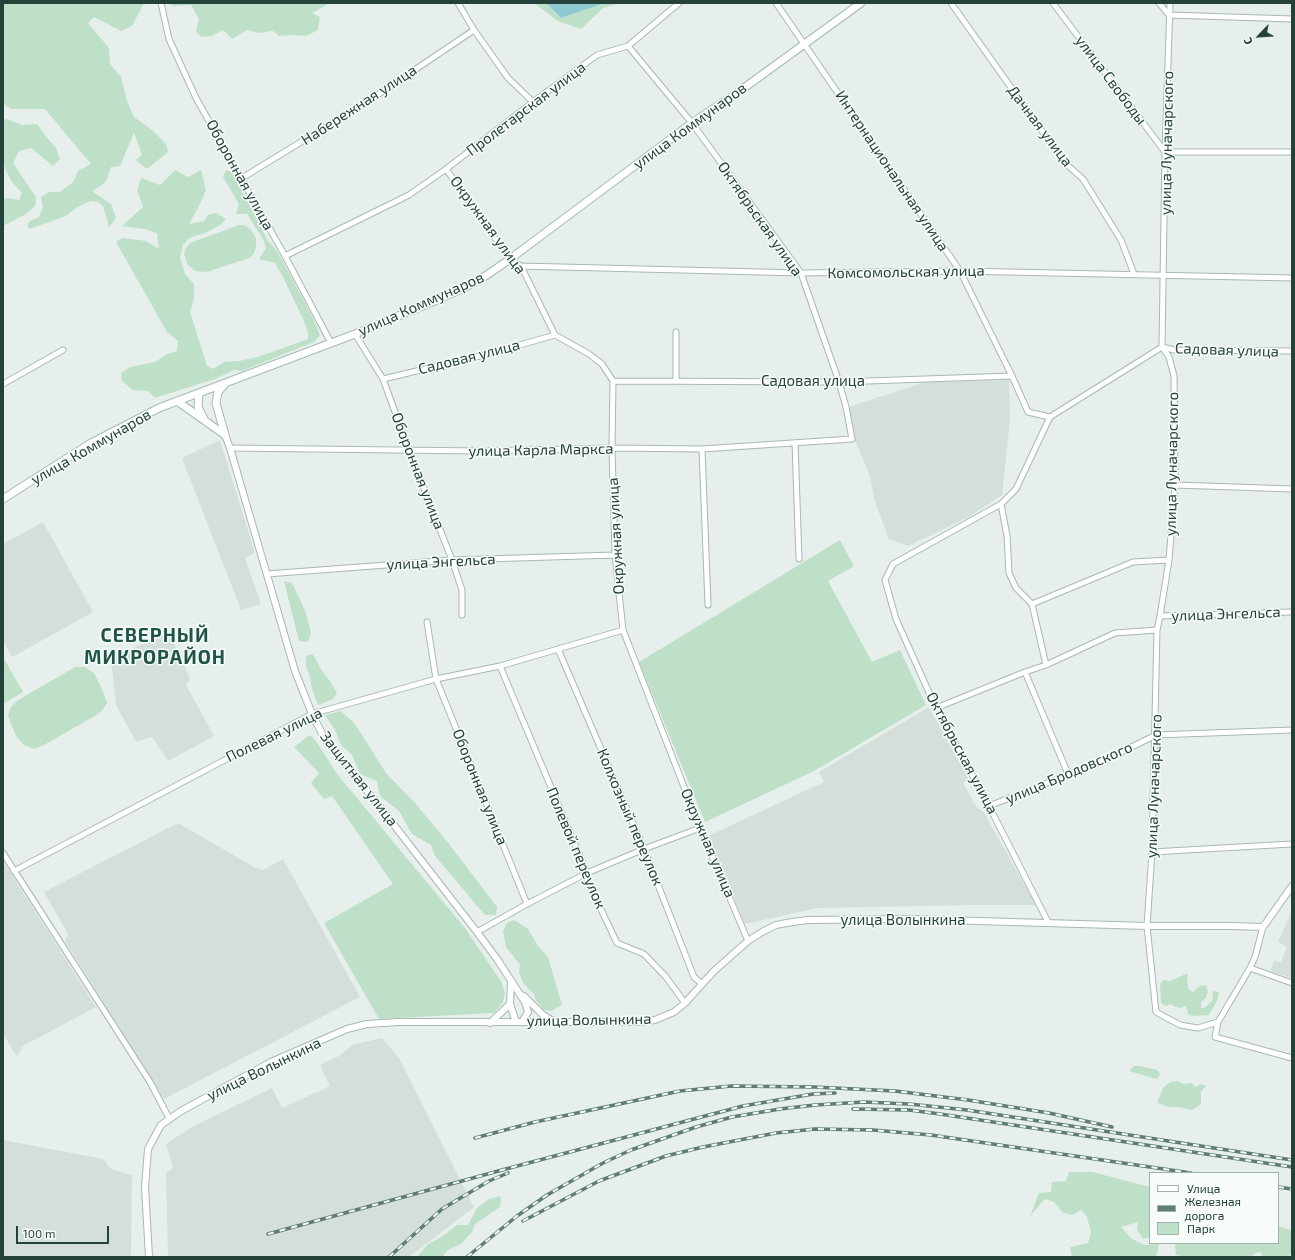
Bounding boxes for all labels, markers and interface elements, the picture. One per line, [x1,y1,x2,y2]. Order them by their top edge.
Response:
north arrow [1239,16,1279,56]
street label: улица Свободы [1072,32,1150,128]
text: С [1240,36,1255,47]
street label: Пролетарская улица [463,58,589,160]
street label: Набережная улица [298,61,420,149]
street label: улица Луначарского [1157,71,1177,215]
street label: улица Коммунаров [630,79,750,173]
street label: Дачная улица [1004,82,1076,170]
street label: Интернациональная улица [831,87,953,255]
street label: Оборонная улица [202,117,278,233]
street label: Октябрьская улица [714,158,806,280]
street label: Окружная улица [446,172,530,278]
street label: Комсомольская улица [827,262,985,282]
street label: улица Коммунаров [355,268,487,340]
street label: Садовая улица [416,336,522,378]
street label: Садовая улица [1175,339,1279,361]
street label: Садовая улица [761,372,865,390]
street label: улица Луначарского [1162,392,1182,536]
street label: улица Коммунаров [28,405,154,489]
street label: Оборонная улица [387,410,449,532]
street label: улица Карла Маркса [468,440,614,460]
street label: Окружная улица [604,477,628,595]
street label: улица Энгельса [386,550,496,574]
street label: улица Энгельса [1171,603,1281,625]
district label: СЕВЕРНЫЙ МИКРОРАЙОН [84,625,226,669]
street label: Октябрьская улица [922,689,1002,817]
street label: Полевая улица [223,704,325,766]
street label: улица Луначарского [1142,714,1166,858]
street label: Оборонная улица [448,726,512,848]
street label: Защитная улица [316,728,402,830]
street label: улица Бродовского [1003,738,1135,808]
street label: Колхозный переулок [593,746,667,888]
street label: Полевой переулок [542,785,610,911]
street label: Окружная улица [677,786,739,900]
street label: улица Волынкина [841,911,965,929]
street label: улица Волынкина [526,1010,652,1030]
street label: улица Волынкина [204,1034,324,1104]
legend [1149,1172,1279,1244]
text: Улица [1187,1181,1220,1195]
text: Железная дорога [1184,1194,1241,1222]
scale bar [18,1218,111,1244]
text: Парк [1187,1221,1215,1235]
text: 100 m [23,1226,55,1240]

